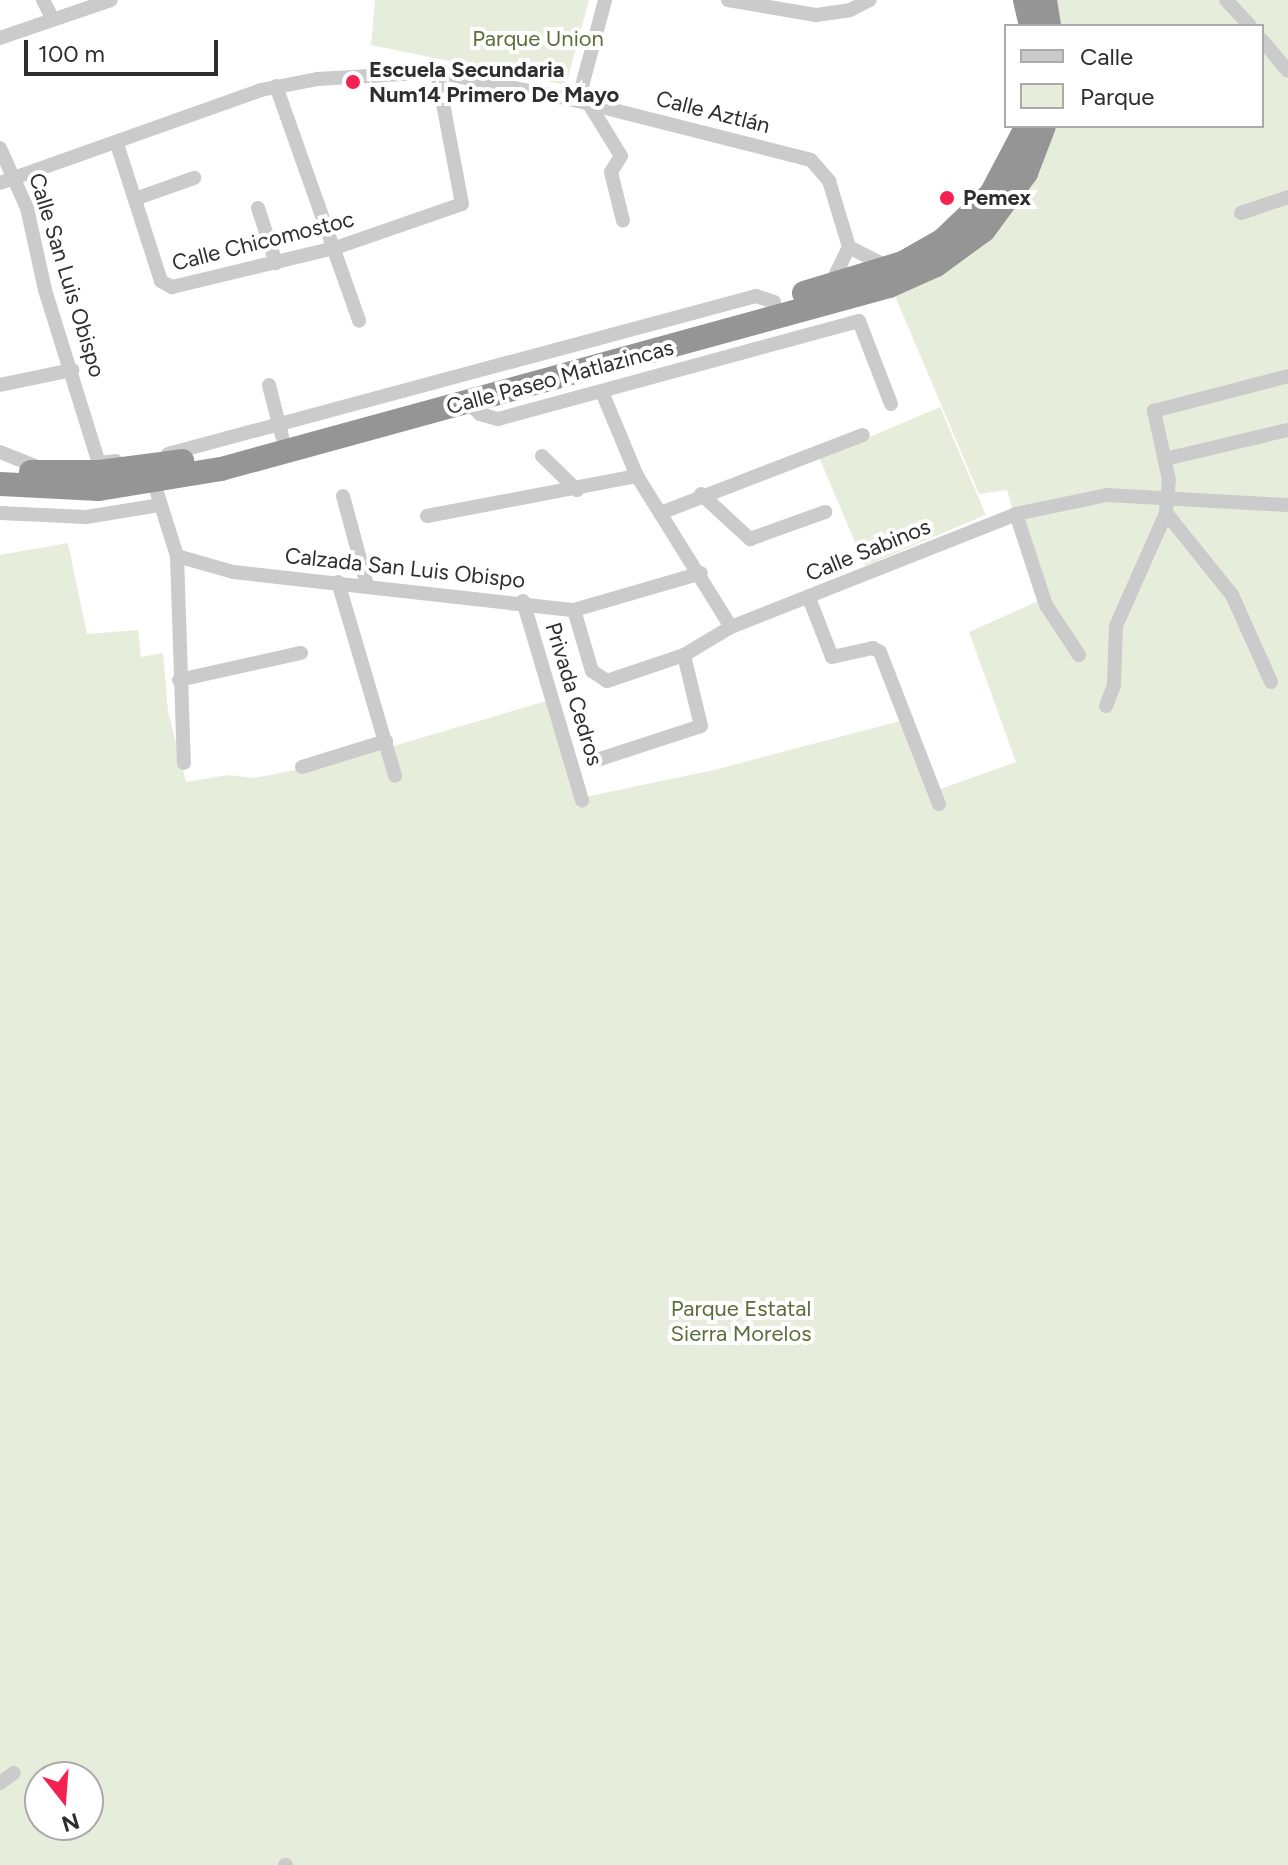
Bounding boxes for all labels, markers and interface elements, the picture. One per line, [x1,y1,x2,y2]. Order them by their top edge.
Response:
scale bar [28,24,222,74]
legend [1004,24,1264,128]
park label: Parque Union [472,26,604,52]
text: 100 m [38,39,105,68]
text: Calle [1080,42,1133,71]
place label: Escuela Secundaria Num14 Primero De Mayo [369,56,619,108]
marker: Escuela Secundaria Num14 Primero De Mayo [344,73,362,91]
text: Parque [1080,82,1154,111]
street label: Calle Aztlán [653,85,773,139]
street label: Calle San Luis Obispo [23,170,111,380]
place label: Pemex [963,185,1031,211]
marker: Pemex [938,189,956,207]
street label: Calle Chicomostoc [169,206,357,276]
street label: Calle Paseo Matlazincas [443,334,677,420]
street label: Calle Sabinos [802,513,934,587]
street label: Calzada San Luis Obispo [284,542,526,594]
street label: Privada Cedros [540,619,608,769]
park label: Parque Estatal Sierra Morelos [671,1295,811,1346]
north arrow [24,1761,104,1841]
text: N [59,1807,83,1838]

